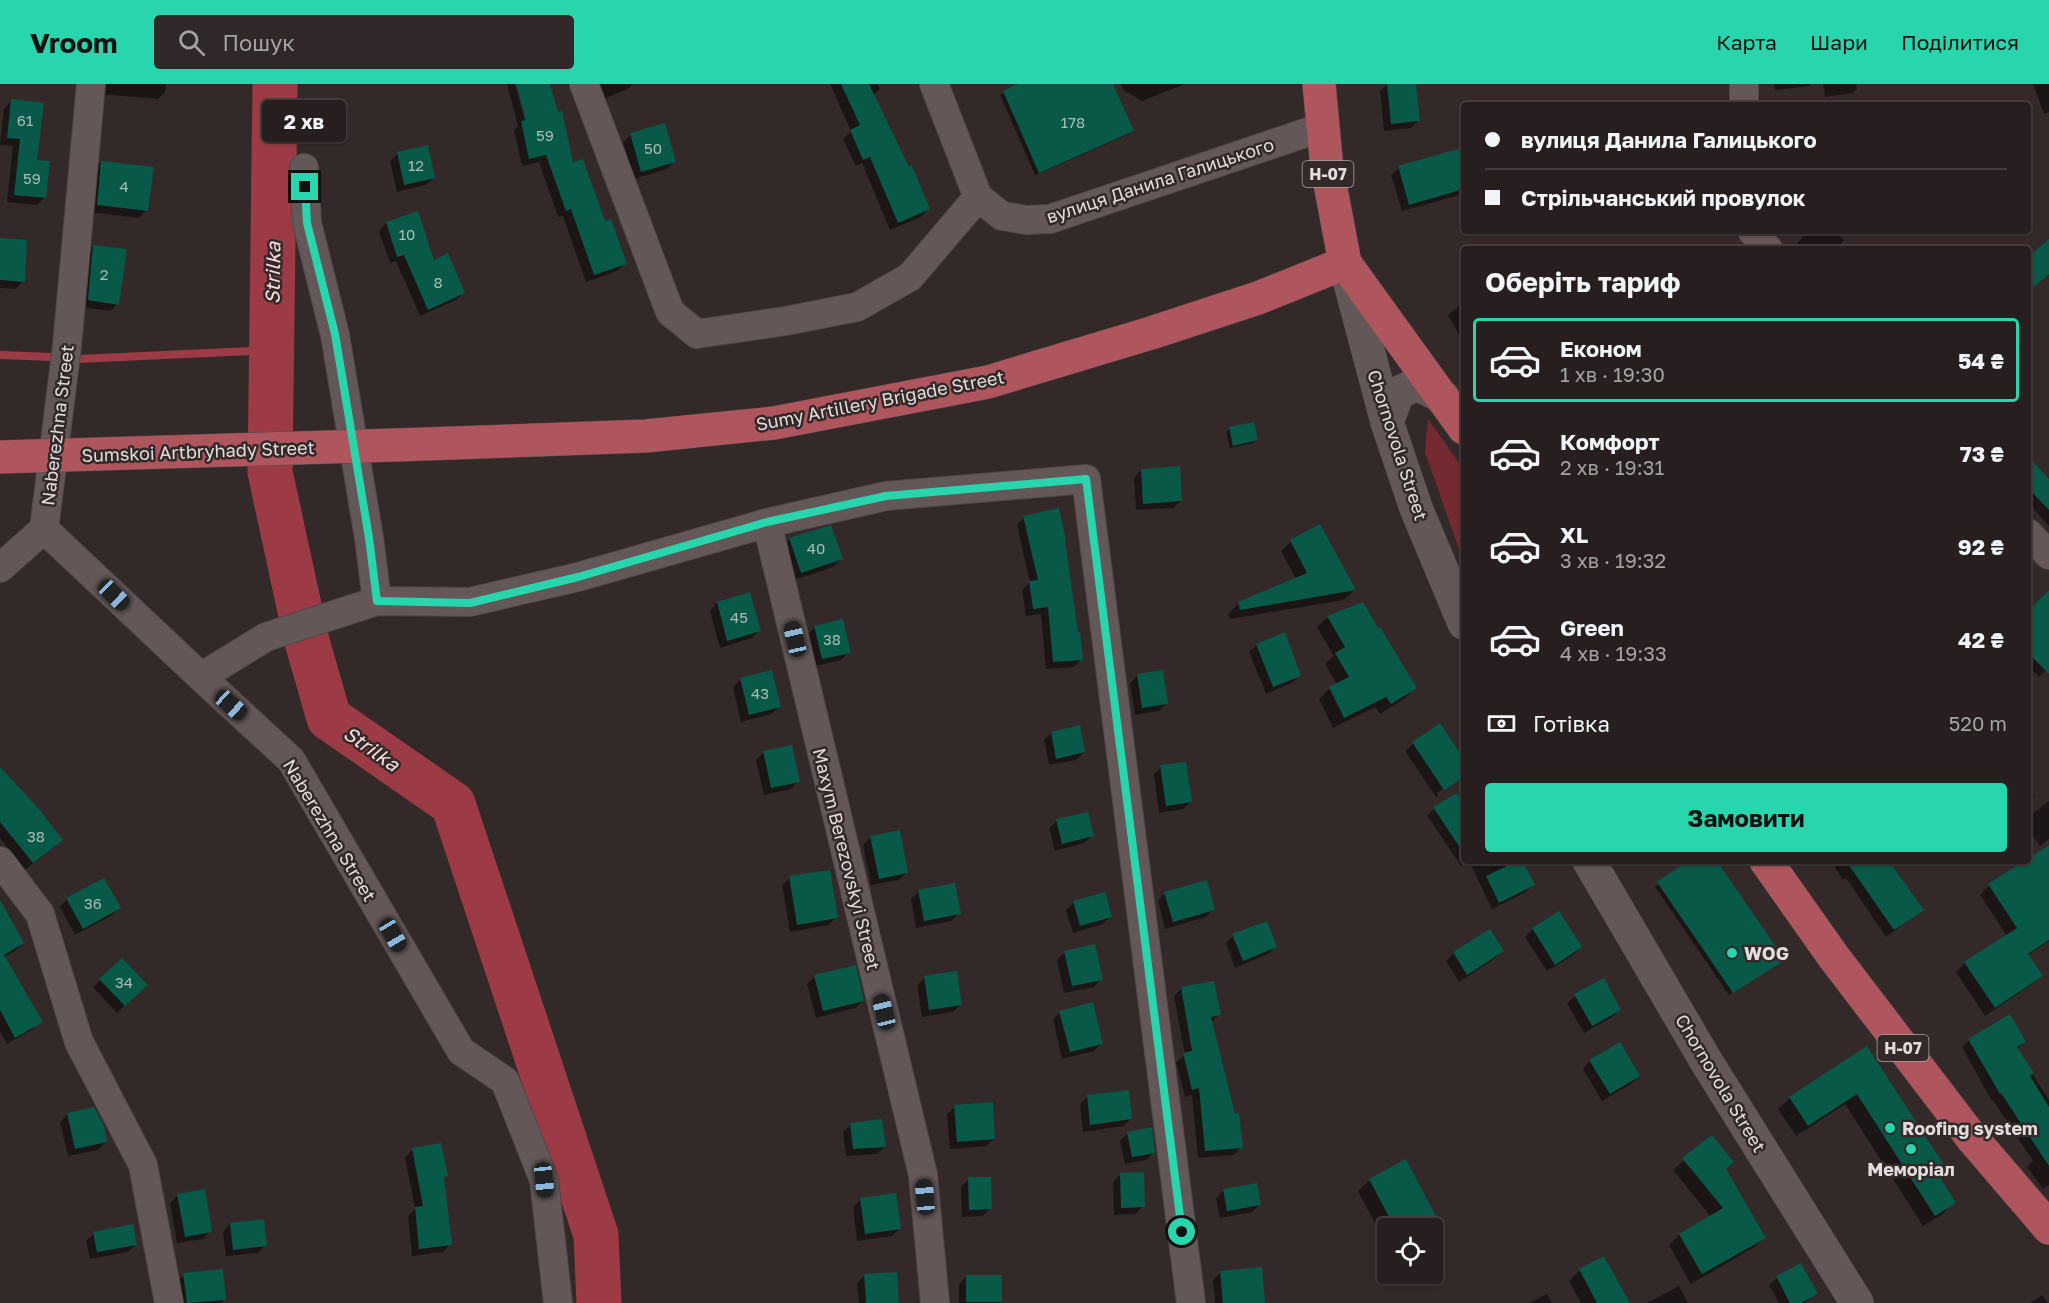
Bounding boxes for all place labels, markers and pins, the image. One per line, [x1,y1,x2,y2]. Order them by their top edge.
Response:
place label: WOG [1744,942,1789,964]
marker: WOG [1725,946,1739,960]
place label: Roofing system [1902,1117,2038,1139]
marker: Roofing system [1883,1121,1897,1135]
marker: Меморіал [1904,1142,1918,1156]
place label: Меморіал [1867,1158,1955,1180]

